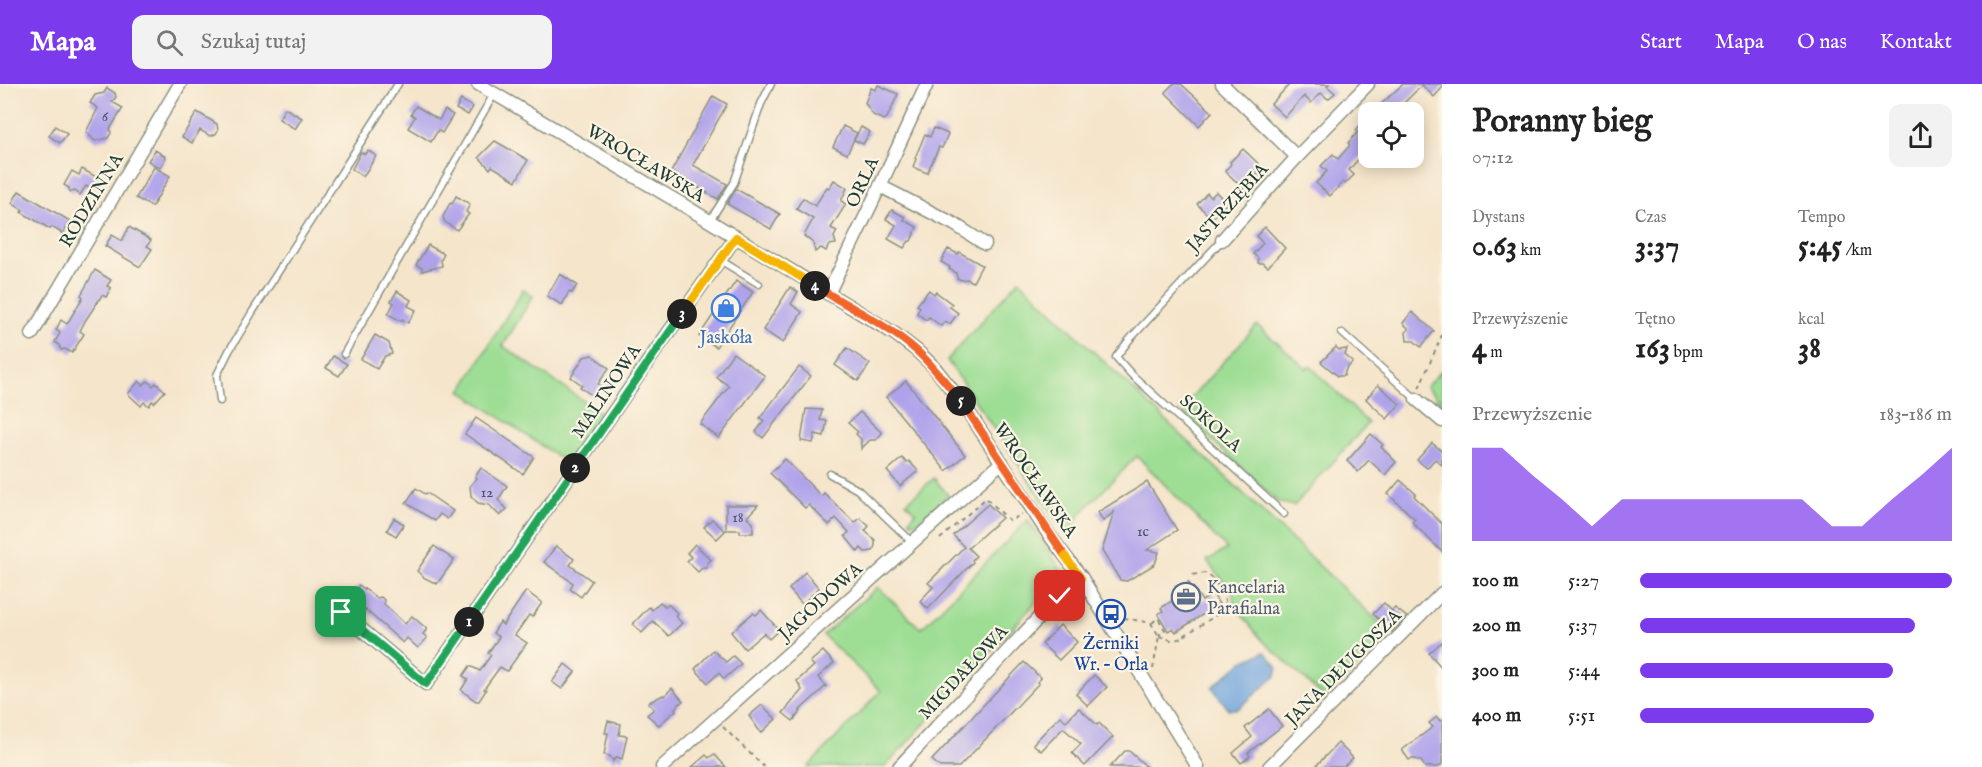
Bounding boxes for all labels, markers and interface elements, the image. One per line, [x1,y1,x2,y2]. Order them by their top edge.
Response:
search box [132,15,552,69]
text: Mapa [30,25,96,60]
icon: search [153,26,186,59]
text: Szukaj tutaj [201,28,306,56]
text: Start [1640,29,1682,56]
text: Mapa [1715,29,1764,56]
text: O nas [1797,29,1847,56]
text: Kontakt [1880,29,1952,56]
text: Poranny bieg [1472,101,1652,143]
map controls [1358,102,1424,168]
button: locate [1358,102,1424,168]
button: share [1889,104,1952,167]
house number: 6 [102,107,109,126]
street label: WROCŁAWSKA [582,120,709,209]
text: 07:12 [1472,145,1513,170]
street label: RODZINNA [55,149,130,252]
street label: ORLA [842,153,885,212]
street label: JASTRZĘBIA [1181,158,1275,259]
text: Dystans [1472,208,1525,228]
text: Czas [1635,208,1666,228]
text: Tempo [1798,208,1845,228]
text: 0.63 [1472,228,1517,266]
text: 3:37 [1635,228,1679,266]
text: 5:45 [1798,228,1842,266]
text: km [1517,241,1541,261]
text: /km [1842,241,1872,261]
pin: 4 [800,271,830,301]
text: 4 [811,276,819,296]
shop icon: Jaskóła [710,292,742,324]
pin: 3 [667,299,697,329]
text: 3 [679,304,685,324]
text: Przewyższenie [1472,310,1568,330]
text: Tętno [1635,310,1675,330]
text: kcal [1798,310,1825,330]
place label: Jaskóła [698,327,753,350]
text: 4 [1472,330,1487,368]
text: 163 [1635,330,1670,368]
text: 38 [1798,330,1821,368]
street label: MALINOWA [567,340,647,443]
text: m [1487,343,1503,363]
text: bpm [1670,343,1703,363]
pin: 5 [946,386,976,416]
street label: SOKOLA [1174,390,1247,459]
text: 5 [958,391,964,411]
text: Przewyższenie [1472,402,1592,427]
text: 183–186 m [1879,402,1952,427]
street label: WROCŁAWSKA [988,419,1082,544]
pin: 2 [560,453,590,483]
text: 2 [571,458,579,478]
house number: 12 [481,483,493,502]
house number: 18 [732,508,744,527]
house number: 1c [1137,522,1149,541]
street label: JAGODOWA [773,558,869,647]
text: 100 m [1472,568,1519,593]
text: 5:27 [1568,568,1599,593]
pin [1034,570,1085,621]
place label: Kancelaria Parafialna [1207,577,1286,621]
icon: check [1043,579,1076,612]
office icon: Kancelaria Parafialna [1170,581,1202,613]
pin [315,586,366,637]
icon: arrive [324,595,357,628]
bus stop icon: Żerniki Wr. – Orla [1095,598,1127,630]
street label: JANA DŁUGOSZA [1280,604,1408,732]
pin: 1 [454,607,484,637]
text: 1 [466,612,472,632]
text: 200 m [1472,613,1521,638]
text: 5:37 [1568,613,1597,638]
street label: MIGDAŁOWA [914,620,1014,725]
place label: Żerniki Wr. – Orla [1074,632,1149,677]
text: 300 m [1472,658,1519,683]
text: 5:44 [1568,658,1600,683]
text: 400 m [1472,703,1521,728]
text: 5:51 [1568,703,1595,728]

